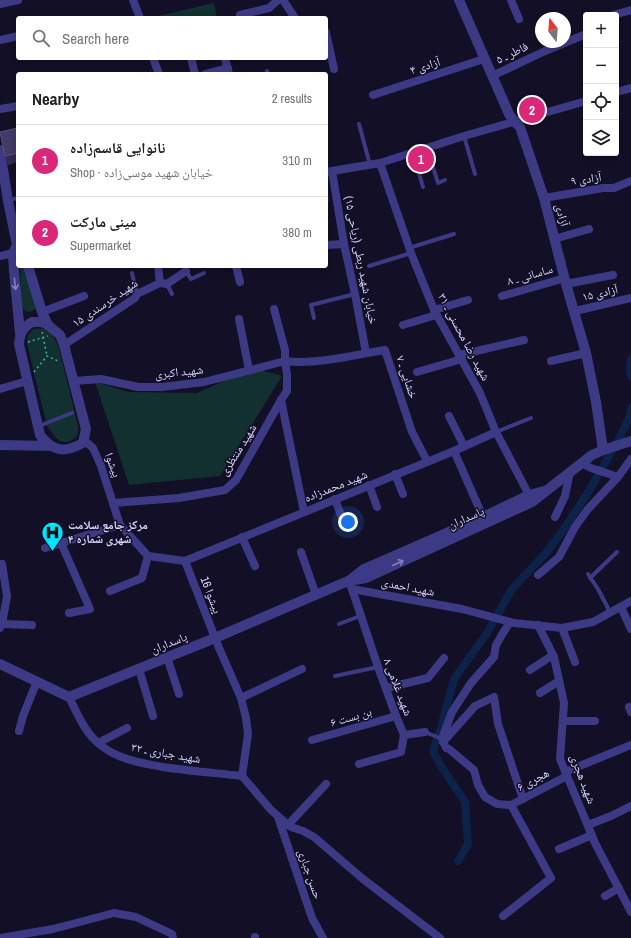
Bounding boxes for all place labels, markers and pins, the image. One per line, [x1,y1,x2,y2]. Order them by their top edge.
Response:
pin: 2 [519,95,545,125]
pin: 1 [408,144,434,174]
place label: مرکز جامع سلامت شهری شماره ۴ [68,517,148,547]
hospital icon: مرکز جامع سلامت شهری شماره ۴ [40,519,66,552]

